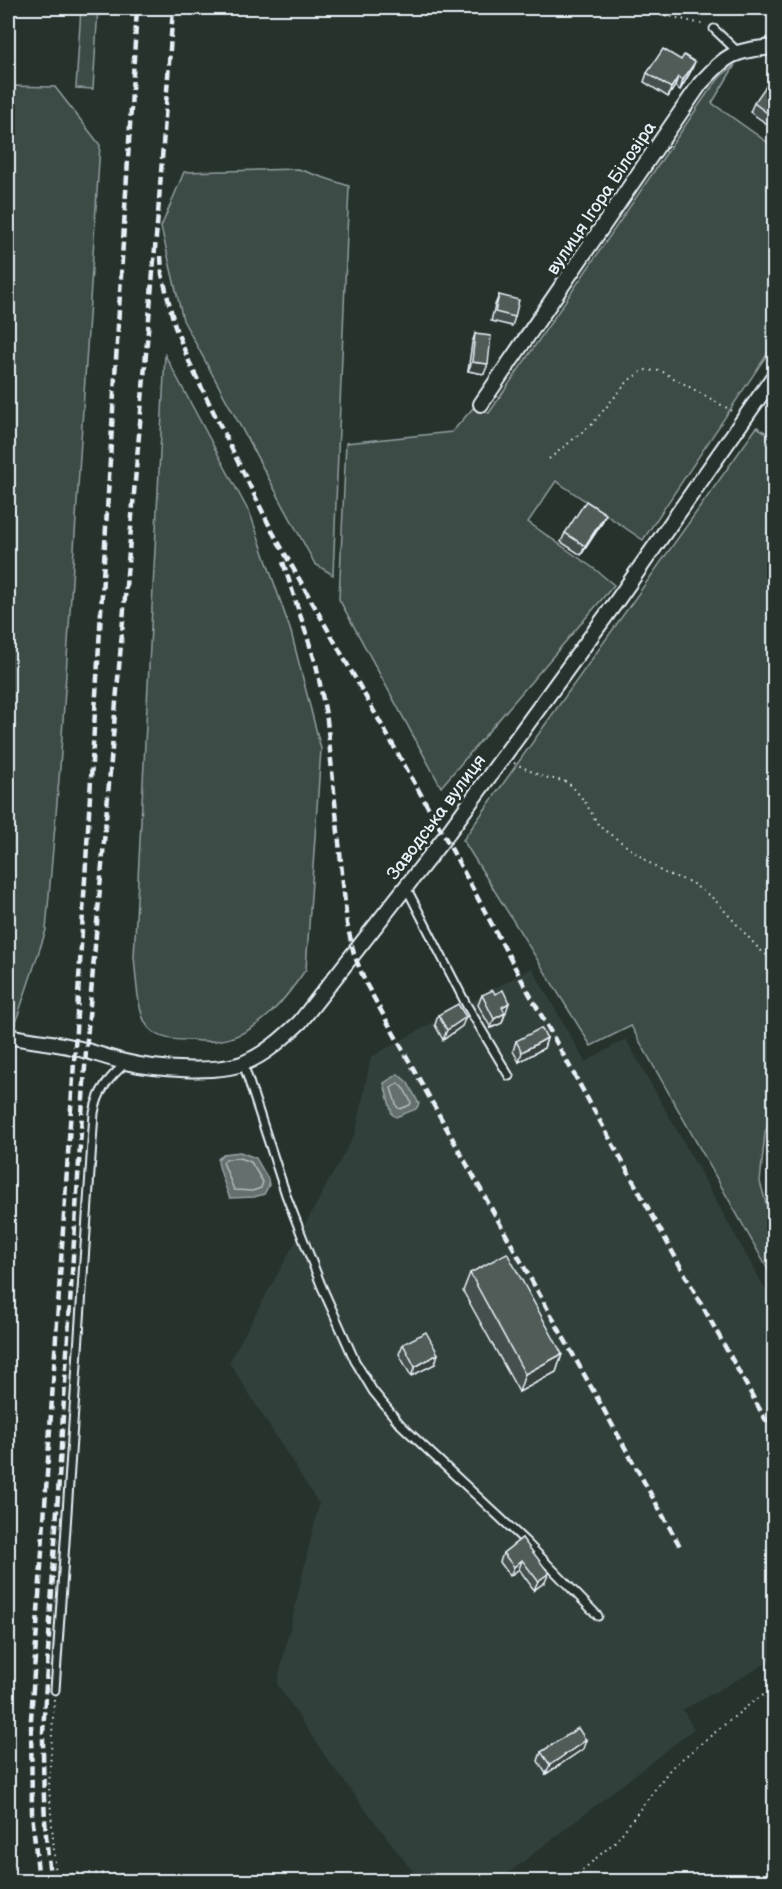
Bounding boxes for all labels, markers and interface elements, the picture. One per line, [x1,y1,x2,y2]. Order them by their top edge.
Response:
street label: вулиця Ігора Білозіра [542,117,661,279]
street label: Заводська вулиця [382,750,490,884]

